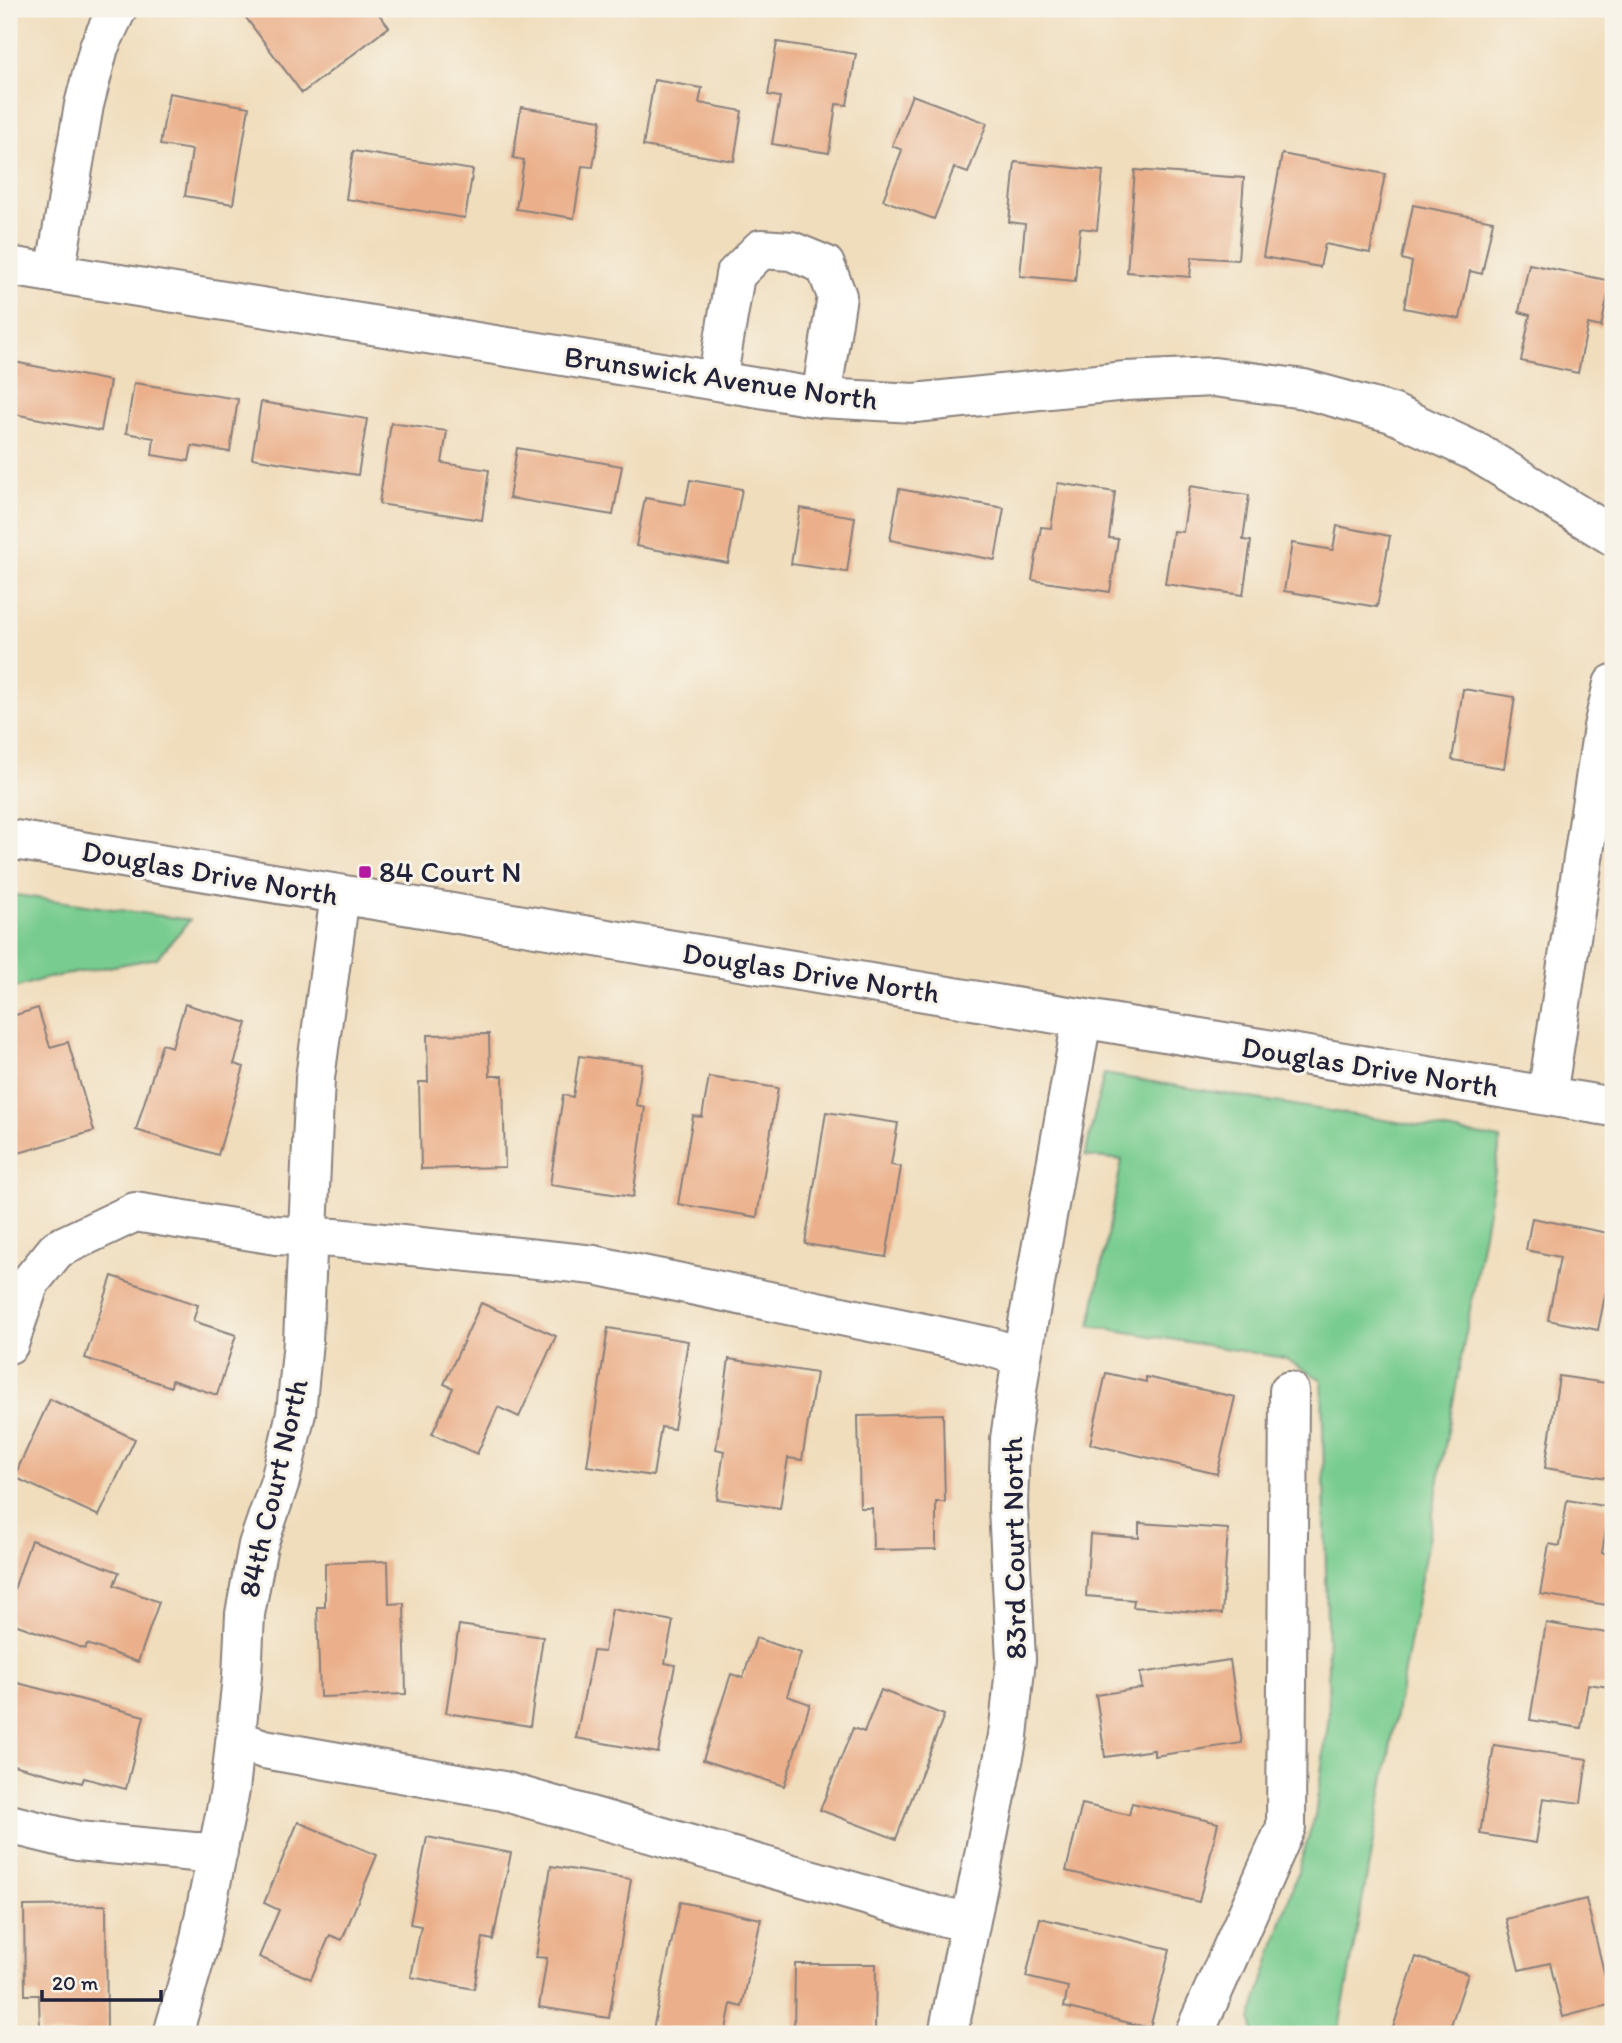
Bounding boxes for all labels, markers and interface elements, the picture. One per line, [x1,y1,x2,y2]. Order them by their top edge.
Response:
street label: Brunswick Avenue North [562,337,880,418]
street label: Douglas Drive North [79,832,341,913]
place label: 84 Court N [379,853,521,890]
marker: 84 Court N [357,864,373,880]
street label: Douglas Drive North [680,934,942,1011]
street label: Douglas Drive North [1239,1028,1501,1105]
street label: 84th Court North [229,1375,316,1601]
street label: 83rd Court North [993,1436,1034,1660]
scale bar [42,1959,161,2003]
text: 20 m [52,1970,99,1995]

